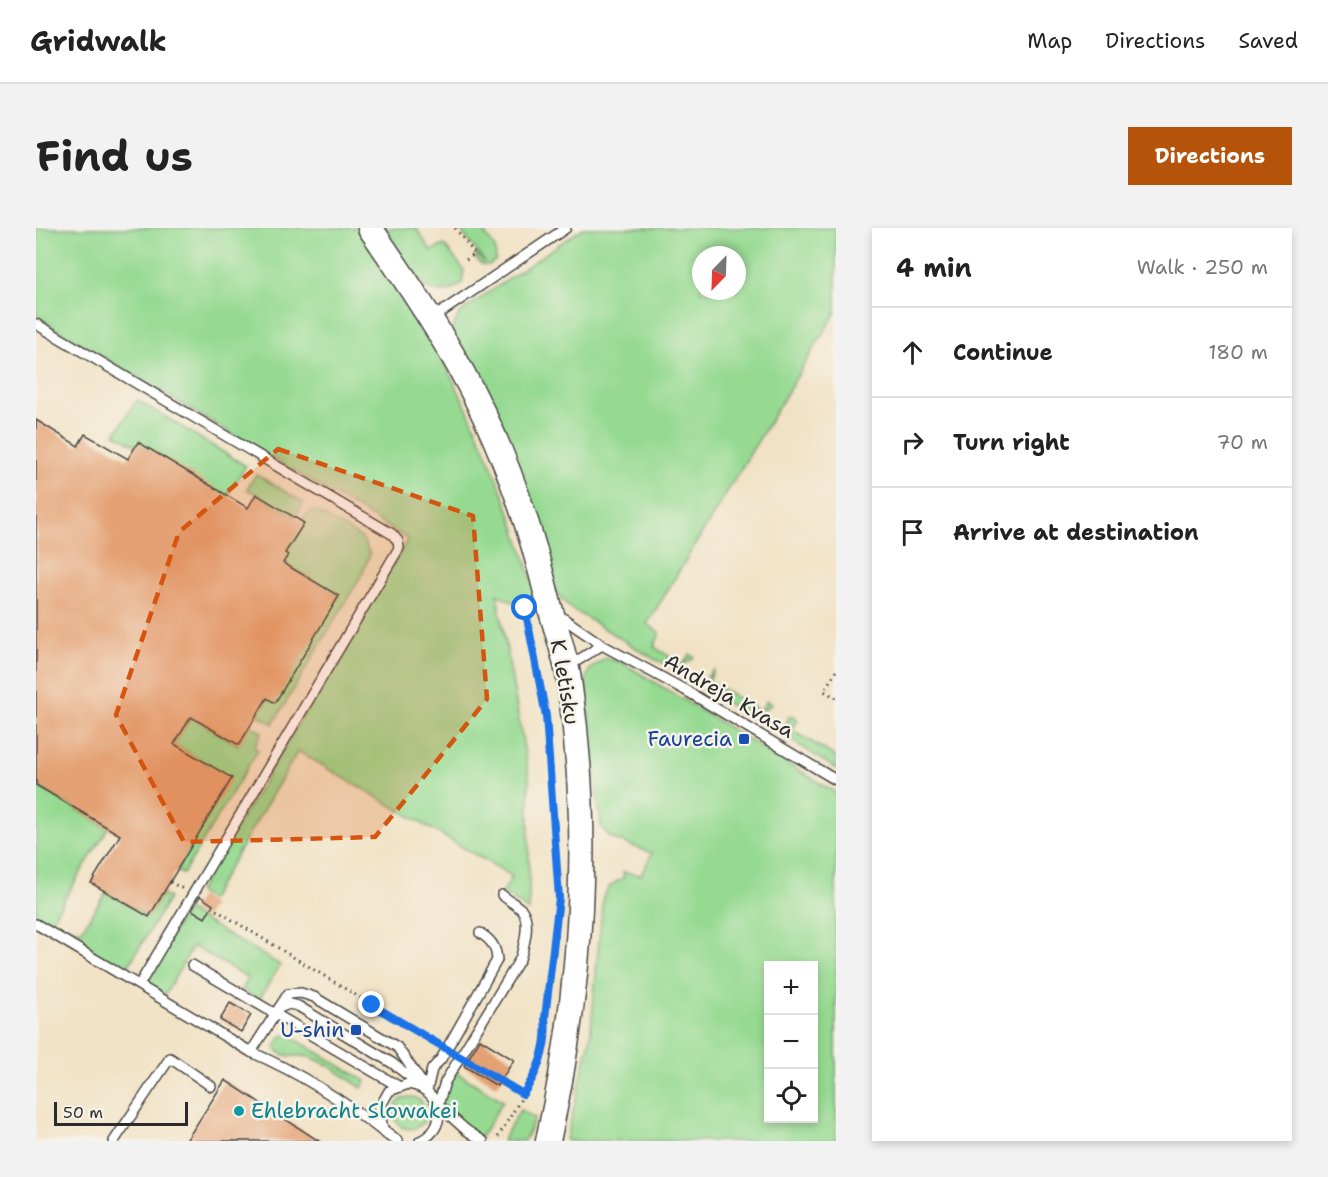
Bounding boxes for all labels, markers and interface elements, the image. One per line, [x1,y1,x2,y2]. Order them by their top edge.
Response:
text: Gridwalk [30,22,167,60]
text: Map [1027,27,1072,55]
text: Directions [1105,27,1205,55]
text: Saved [1238,27,1298,55]
button: Directions [1128,127,1292,185]
text: Find us [36,128,193,184]
north arrow [692,246,746,300]
text: 4 min [896,250,972,285]
text: Walk · 250 m [1137,254,1268,280]
icon: ahead [896,336,929,369]
text: Continue [953,338,1053,367]
text: 180 m [1208,339,1268,365]
icon: right [896,426,929,459]
text: Turn right [953,428,1070,457]
text: 70 m [1216,429,1268,455]
icon: arrive [896,516,929,549]
text: Arrive at destination [953,518,1199,547]
route start [511,594,537,620]
street label: K letisku [544,637,586,727]
street label: Andreja Kvasa [659,647,799,745]
place label: Faurecia [647,725,732,753]
marker: Faurecia [737,732,751,746]
map controls [764,961,818,1123]
button: + [764,961,818,1015]
route end [358,991,384,1017]
button: − [764,1015,818,1069]
place label: U-shin [280,1016,344,1044]
marker: U-shin [349,1023,363,1037]
button: locate [764,1069,818,1123]
place label: Ehlebracht Slowakei [251,1097,458,1125]
scale bar [54,1099,188,1126]
text: 50 m [63,1102,103,1123]
marker: Ehlebracht Slowakei [232,1104,246,1118]

